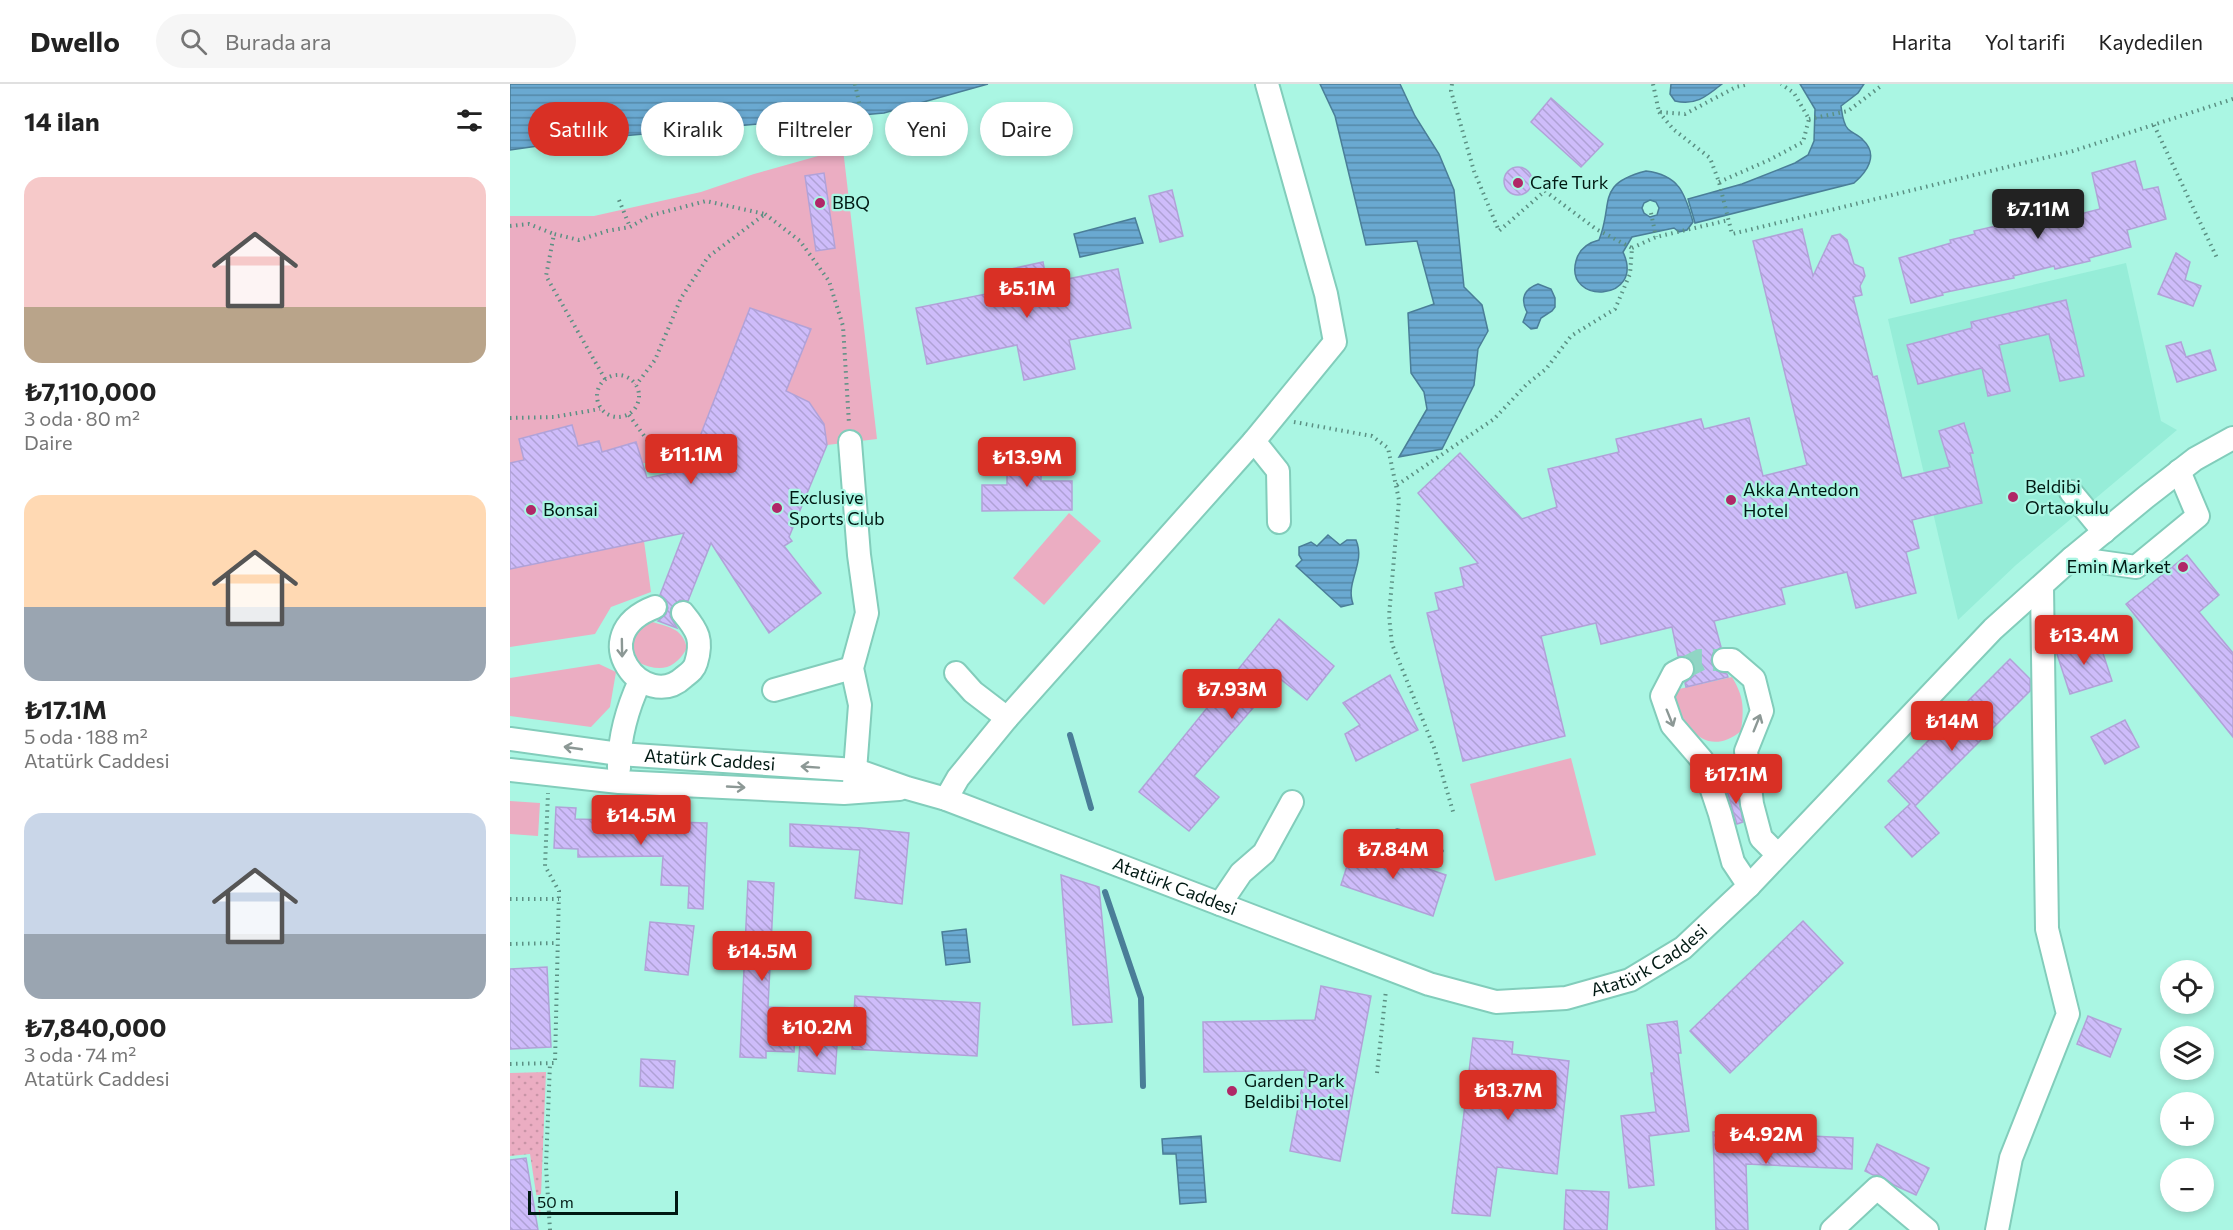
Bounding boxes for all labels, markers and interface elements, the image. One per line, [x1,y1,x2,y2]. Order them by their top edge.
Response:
search box [156,14,576,68]
text: Dwello [30,24,120,58]
icon: search [177,25,210,58]
text: Burada ara [225,28,332,55]
text: Harita [1892,29,1952,54]
text: Yol tarifi [1985,29,2065,54]
text: Kaydedilen [2098,29,2203,54]
chip: Satılık [528,102,629,156]
chip: Kiralık [641,102,744,156]
chip: Filtreler [756,102,873,156]
chip: Yeni [885,102,968,156]
chip: Daire [980,102,1073,156]
icon: filters [453,104,486,137]
text: 14 ilan [24,105,100,136]
place label: Cafe Turk [1530,171,1609,193]
marker: Cafe Turk [1511,176,1525,190]
pin: ₺7.11M [1989,189,2087,240]
place label: BBQ [832,191,870,213]
marker: BBQ [813,196,827,210]
text: ₺7.11M [2006,196,2070,220]
icon: home [201,216,309,324]
pin: ₺5.1M [985,268,1069,319]
text: ₺5.1M [998,275,1056,299]
text: ₺7,110,000 [24,375,156,406]
text: 3 oda · 80 m² [24,406,140,430]
text: Daire [24,430,73,454]
pin: ₺11.1M [642,434,740,485]
pin: ₺13.9M [978,437,1076,488]
text: ₺11.1M [659,441,723,465]
text: ₺13.9M [992,444,1062,468]
place label: Beldibi Ortaokulu [2025,475,2109,518]
place label: Akka Antedon Hotel [1743,478,1859,521]
place label: Exclusive Sports Club [789,486,885,529]
marker: Beldibi Ortaokulu [2006,490,2020,504]
marker: Akka Antedon Hotel [1724,493,1738,507]
place label: Bonsai [543,498,598,520]
marker: Exclusive Sports Club [770,501,784,515]
marker: Bonsai [524,503,538,517]
icon: home [201,534,309,642]
place label: Emin Market [2066,555,2171,577]
marker: Emin Market [2176,560,2190,574]
pin: ₺13.4M [2035,615,2133,666]
text: ₺13.4M [2049,622,2119,646]
one-way arrow [617,638,628,657]
pin: ₺7.93M [1183,669,1281,720]
text: ₺7.93M [1197,676,1267,700]
text: ₺17.1M [24,693,107,724]
pin: ₺14M [1916,701,1988,752]
text: ₺14M [1925,708,1979,732]
one-way arrow [1665,709,1676,727]
one-way arrow [1752,714,1763,733]
text: 5 oda · 188 m² [24,724,148,748]
one-way arrow [564,742,584,753]
street label: Atatürk Caddesi [644,744,776,775]
text: Atatürk Caddesi [24,748,170,772]
pin: ₺17.1M [1687,754,1785,805]
one-way arrow [800,761,820,772]
text: ₺17.1M [1704,761,1768,785]
one-way arrow [725,782,745,793]
pin: ₺14.5M [592,795,690,846]
text: ₺14.5M [606,802,676,826]
pin: ₺7.84M [1344,829,1442,880]
text: ₺7.84M [1357,836,1429,860]
icon: home [201,852,309,960]
street label: Atatürk Caddesi [1110,852,1240,919]
street label: Atatürk Caddesi [1588,919,1711,1000]
pin: ₺14.5M [713,931,811,982]
text: ₺14.5M [727,938,797,962]
map controls [2160,960,2214,1212]
button: locate [2160,960,2214,1014]
pin: ₺10.2M [768,1007,866,1058]
text: ₺7,840,000 [24,1011,166,1042]
text: ₺10.2M [781,1014,853,1038]
button: layers [2160,1026,2214,1080]
text: 3 oda · 74 m² [24,1042,136,1066]
text: Atatürk Caddesi [24,1066,170,1090]
place label: Garden Park Beldibi Hotel [1244,1069,1349,1112]
pin: ₺13.7M [1459,1070,1557,1121]
text: ₺13.7M [1473,1077,1543,1101]
marker: Garden Park Beldibi Hotel [1225,1084,1239,1098]
button: + [2160,1092,2214,1146]
pin: ₺4.92M [1717,1114,1815,1165]
text: ₺4.92M [1729,1121,1803,1145]
button: − [2160,1158,2214,1212]
scale bar [528,1188,678,1216]
text: 50 m [537,1192,574,1211]

